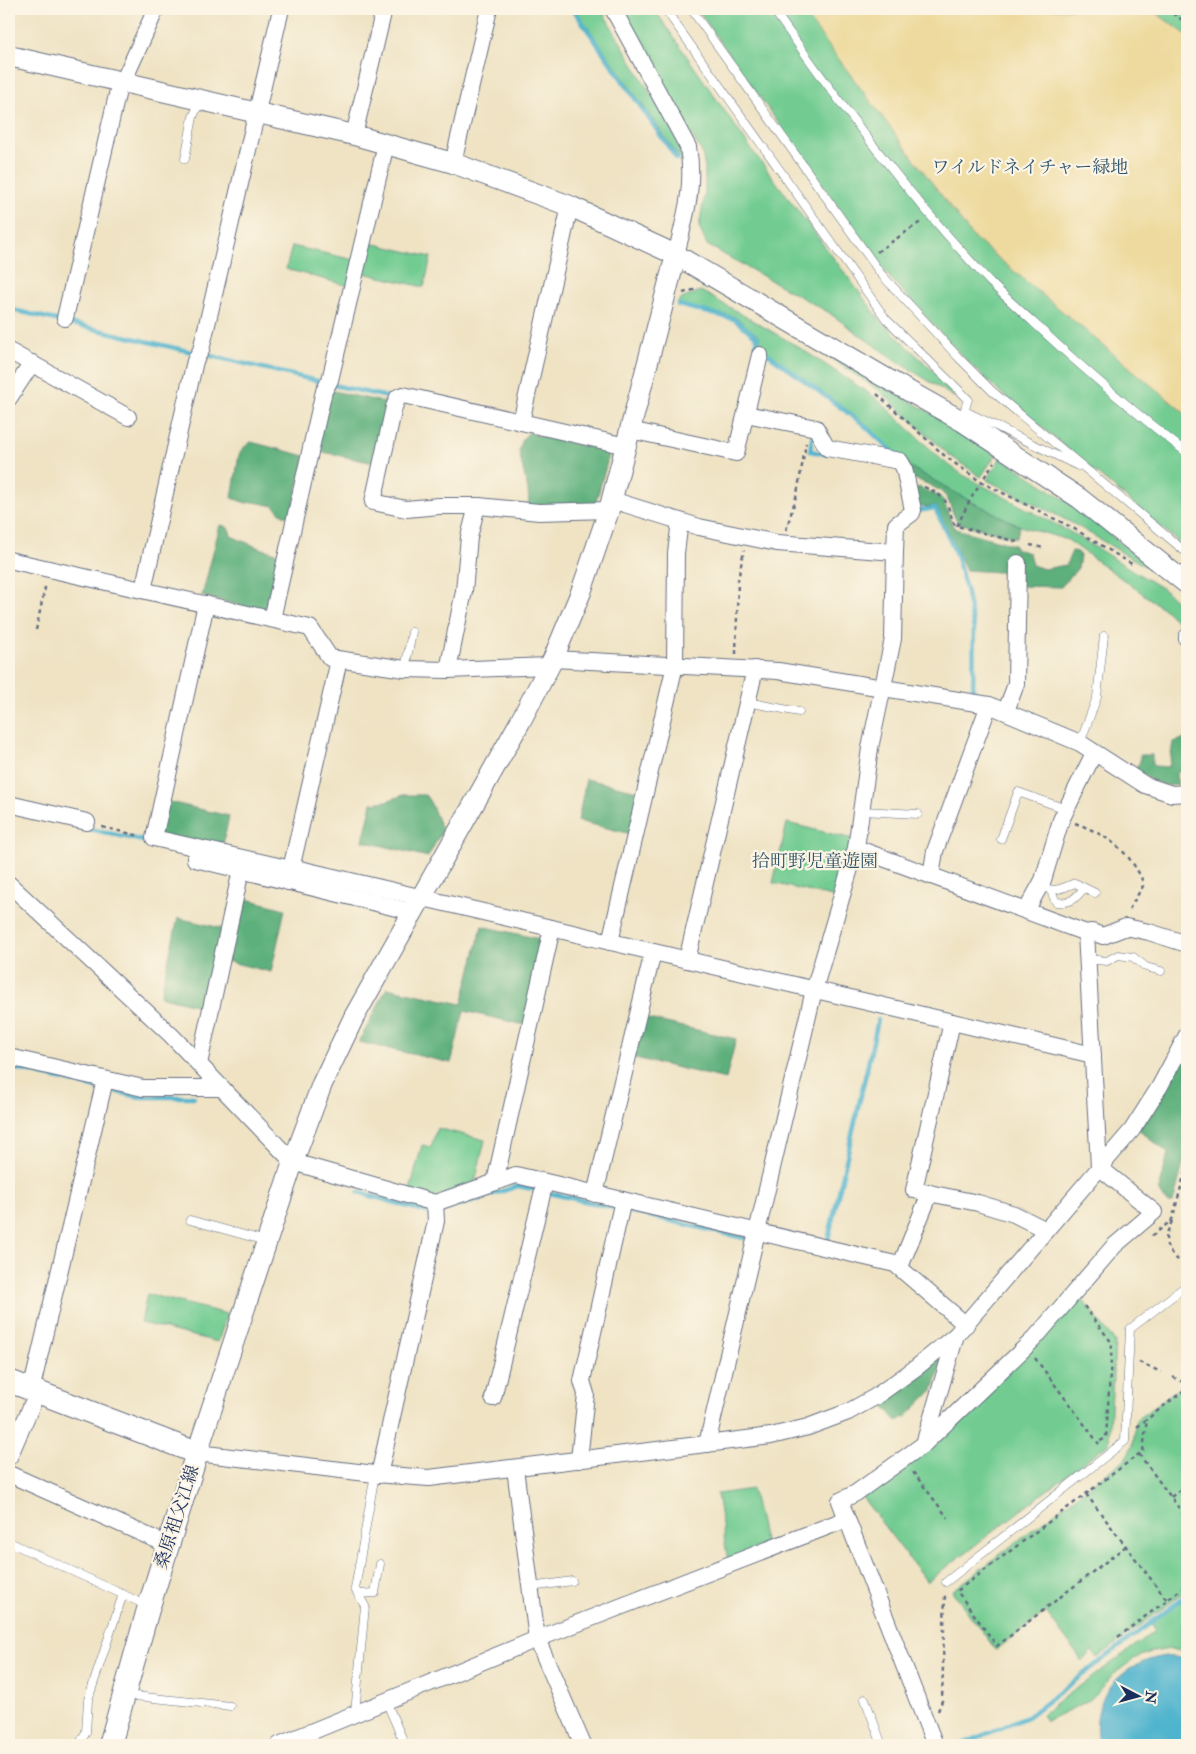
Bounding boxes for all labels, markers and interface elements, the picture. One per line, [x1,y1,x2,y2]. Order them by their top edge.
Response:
park label: ワイルドネイチャー緑地 [932,156,1128,179]
park label: 拾町野児童遊園 [752,850,878,873]
street label: 桑原祖父江線 [149,1462,205,1572]
north arrow [1114,1672,1164,1722]
text: N [1141,1689,1160,1705]

